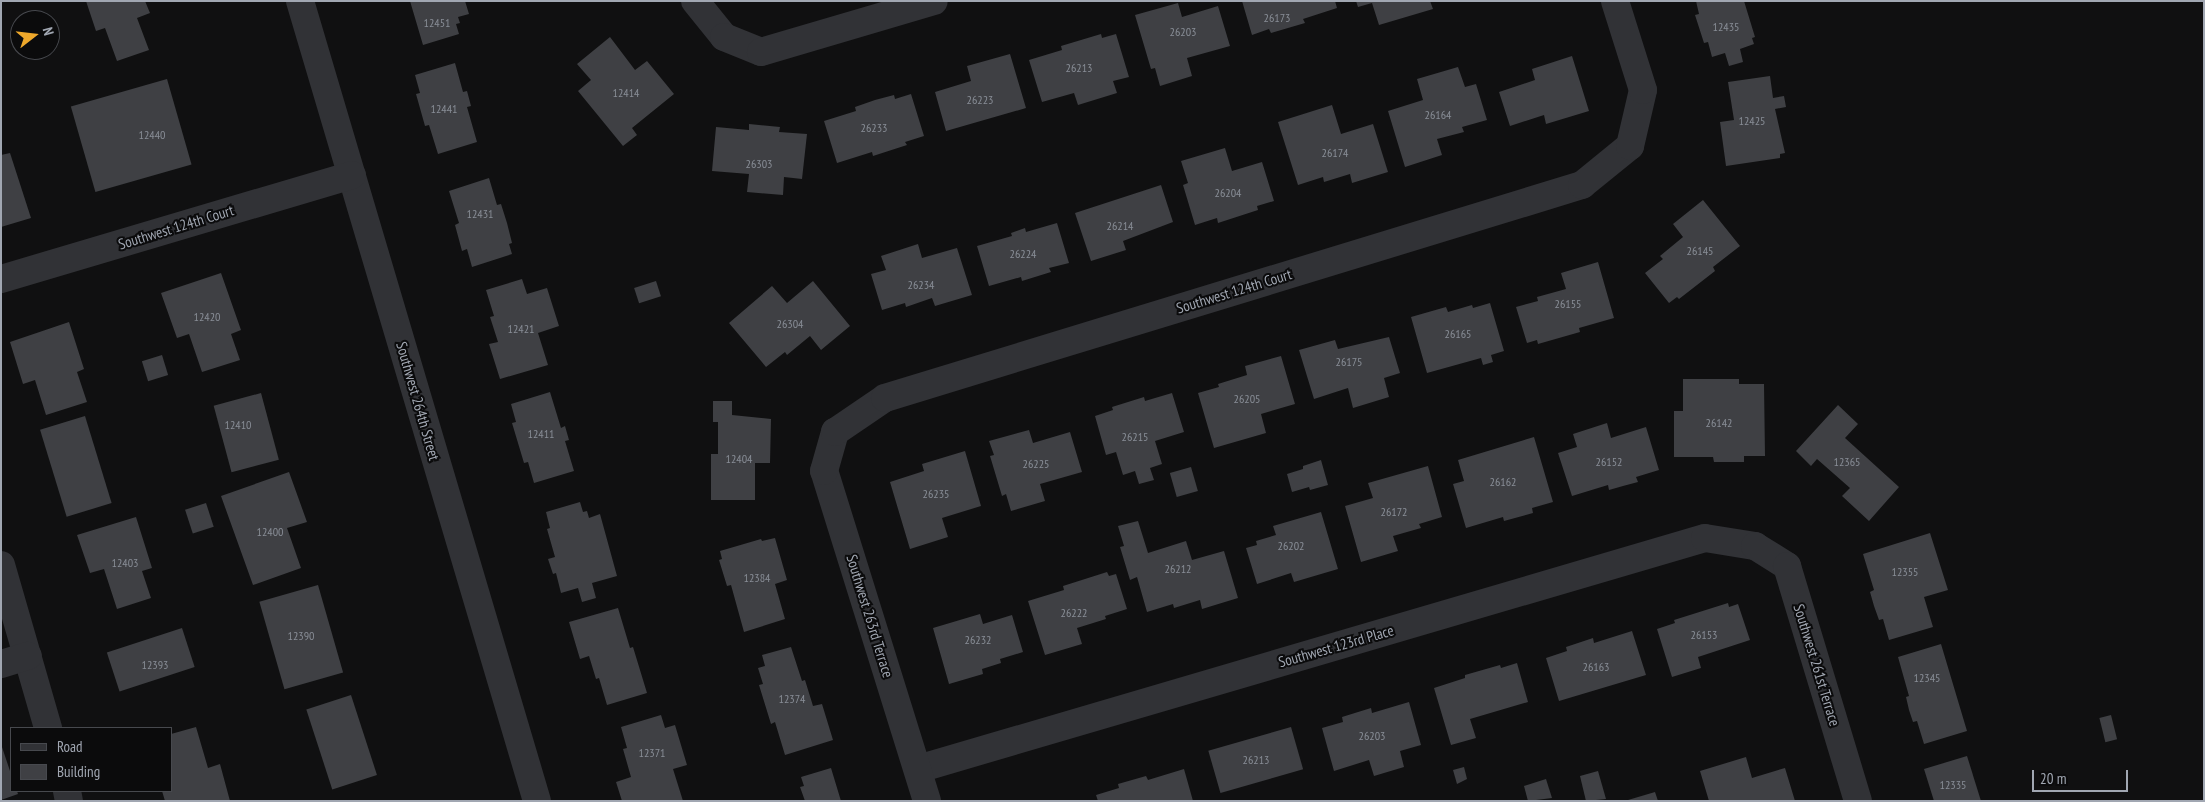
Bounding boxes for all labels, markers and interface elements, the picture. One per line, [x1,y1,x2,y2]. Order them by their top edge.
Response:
north arrow [10,10,60,60]
house number: 26173 [1264,11,1290,25]
house number: 12451 [424,16,450,30]
house number: 12435 [1713,20,1739,34]
text: N [39,25,58,37]
house number: 26203 [1170,25,1196,39]
house number: 26213 [1066,61,1092,75]
house number: 12414 [613,86,639,100]
house number: 26223 [967,93,993,107]
house number: 12441 [431,102,457,116]
house number: 26164 [1425,108,1451,122]
house number: 12425 [1739,114,1765,128]
house number: 26233 [861,121,887,135]
house number: 12440 [139,128,165,142]
house number: 26174 [1322,146,1348,160]
house number: 26303 [746,157,772,171]
house number: 26204 [1215,186,1241,200]
street label: Southwest 124th Court [116,201,236,253]
house number: 12431 [467,207,493,221]
house number: 26214 [1107,219,1133,233]
house number: 26145 [1687,244,1713,258]
house number: 26224 [1010,247,1036,261]
street label: Southwest 124th Court [1174,265,1294,317]
house number: 26234 [908,278,934,292]
house number: 26155 [1555,297,1581,311]
house number: 12420 [194,310,220,324]
house number: 26304 [777,317,803,331]
house number: 12421 [508,322,534,336]
house number: 26165 [1445,327,1471,341]
street label: Southwest 264th Street [392,340,444,462]
house number: 26175 [1336,355,1362,369]
house number: 26205 [1234,392,1260,406]
house number: 26142 [1706,416,1732,430]
house number: 12410 [225,418,251,432]
house number: 12411 [528,427,554,441]
house number: 26215 [1122,430,1148,444]
house number: 12404 [726,452,752,466]
house number: 26152 [1596,455,1622,469]
house number: 12365 [1834,455,1860,469]
house number: 26225 [1023,457,1049,471]
house number: 26162 [1490,475,1516,489]
house number: 26235 [923,487,949,501]
house number: 26172 [1381,505,1407,519]
house number: 12400 [257,525,283,539]
house number: 26202 [1278,539,1304,553]
street label: Southwest 263rd Terrace [843,552,897,680]
house number: 12403 [112,556,138,570]
house number: 26212 [1165,562,1191,576]
house number: 12355 [1892,565,1918,579]
house number: 12384 [744,571,770,585]
street label: Southwest 261st Terrace [1790,602,1844,728]
house number: 26222 [1061,606,1087,620]
street label: Southwest 123rd Place [1276,621,1396,671]
house number: 26153 [1691,628,1717,642]
house number: 12390 [288,629,314,643]
house number: 26232 [965,633,991,647]
house number: 12393 [142,658,168,672]
house number: 26163 [1583,660,1609,674]
house number: 12345 [1914,671,1940,685]
house number: 12374 [779,692,805,706]
legend [10,727,172,792]
house number: 26203 [1359,729,1385,743]
text: Road [57,737,83,756]
house number: 12371 [639,746,665,760]
house number: 26213 [1243,753,1269,767]
scale bar [2035,760,2131,792]
text: Building [57,762,100,781]
text: 20 m [2040,769,2066,788]
house number: 12335 [1940,778,1966,792]

